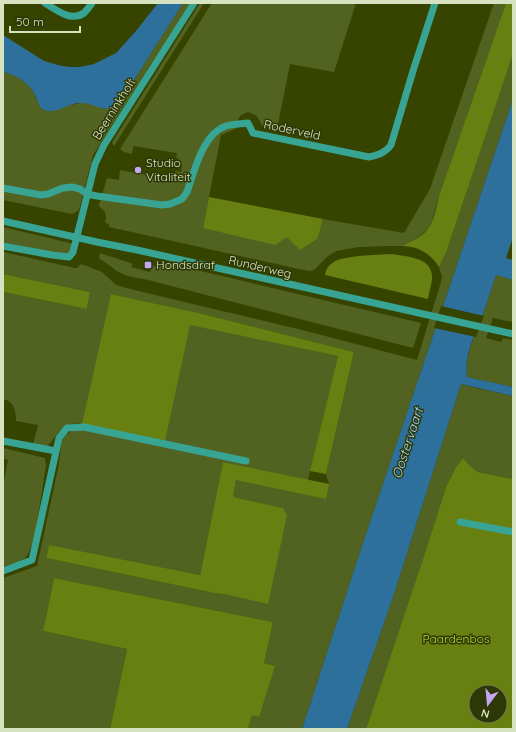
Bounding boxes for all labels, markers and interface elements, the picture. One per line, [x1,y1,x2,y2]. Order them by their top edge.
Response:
scale bar [10,8,80,34]
text: 50 m [16,14,44,29]
street label: Beerninkholt [89,75,138,142]
street label: Roderveld [262,116,322,143]
place label: Studio Vitaliteit [146,155,191,184]
marker: Studio Vitaliteit [133,165,143,175]
street label: Runderweg [227,252,293,281]
place label: Hondsdraf [156,257,216,272]
marker: Hondsdraf [143,260,153,270]
water label: Oostervaart [388,404,426,480]
park label: Paardenbos [422,631,490,646]
north arrow [468,684,508,724]
text: N [479,706,491,721]

